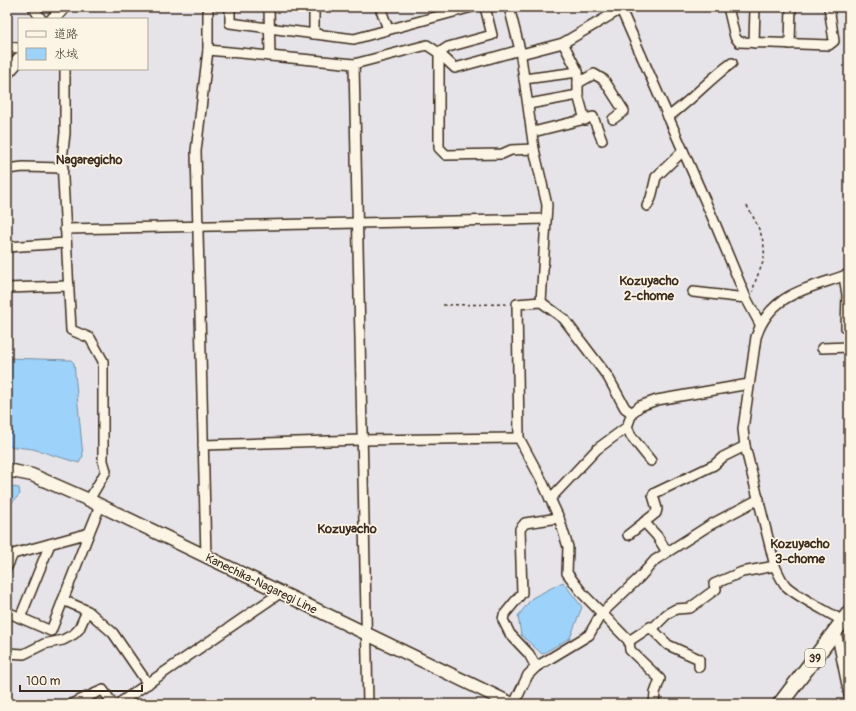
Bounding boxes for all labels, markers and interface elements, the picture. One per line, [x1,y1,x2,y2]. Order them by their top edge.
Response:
legend [18,18,148,70]
text: 道路 [54,27,78,42]
text: 水域 [54,47,78,62]
district label: Nagaregicho [56,152,122,168]
district label: Kozuyacho 2-chome [619,273,679,304]
district label: Kozuyacho [317,521,377,537]
district label: Kozuyacho 3-chome [770,536,830,567]
street label: Kanechika-Nagaregi Line [203,550,319,618]
road number: 39 [805,649,825,667]
scale bar [20,667,142,693]
text: 100 m [26,674,61,689]

